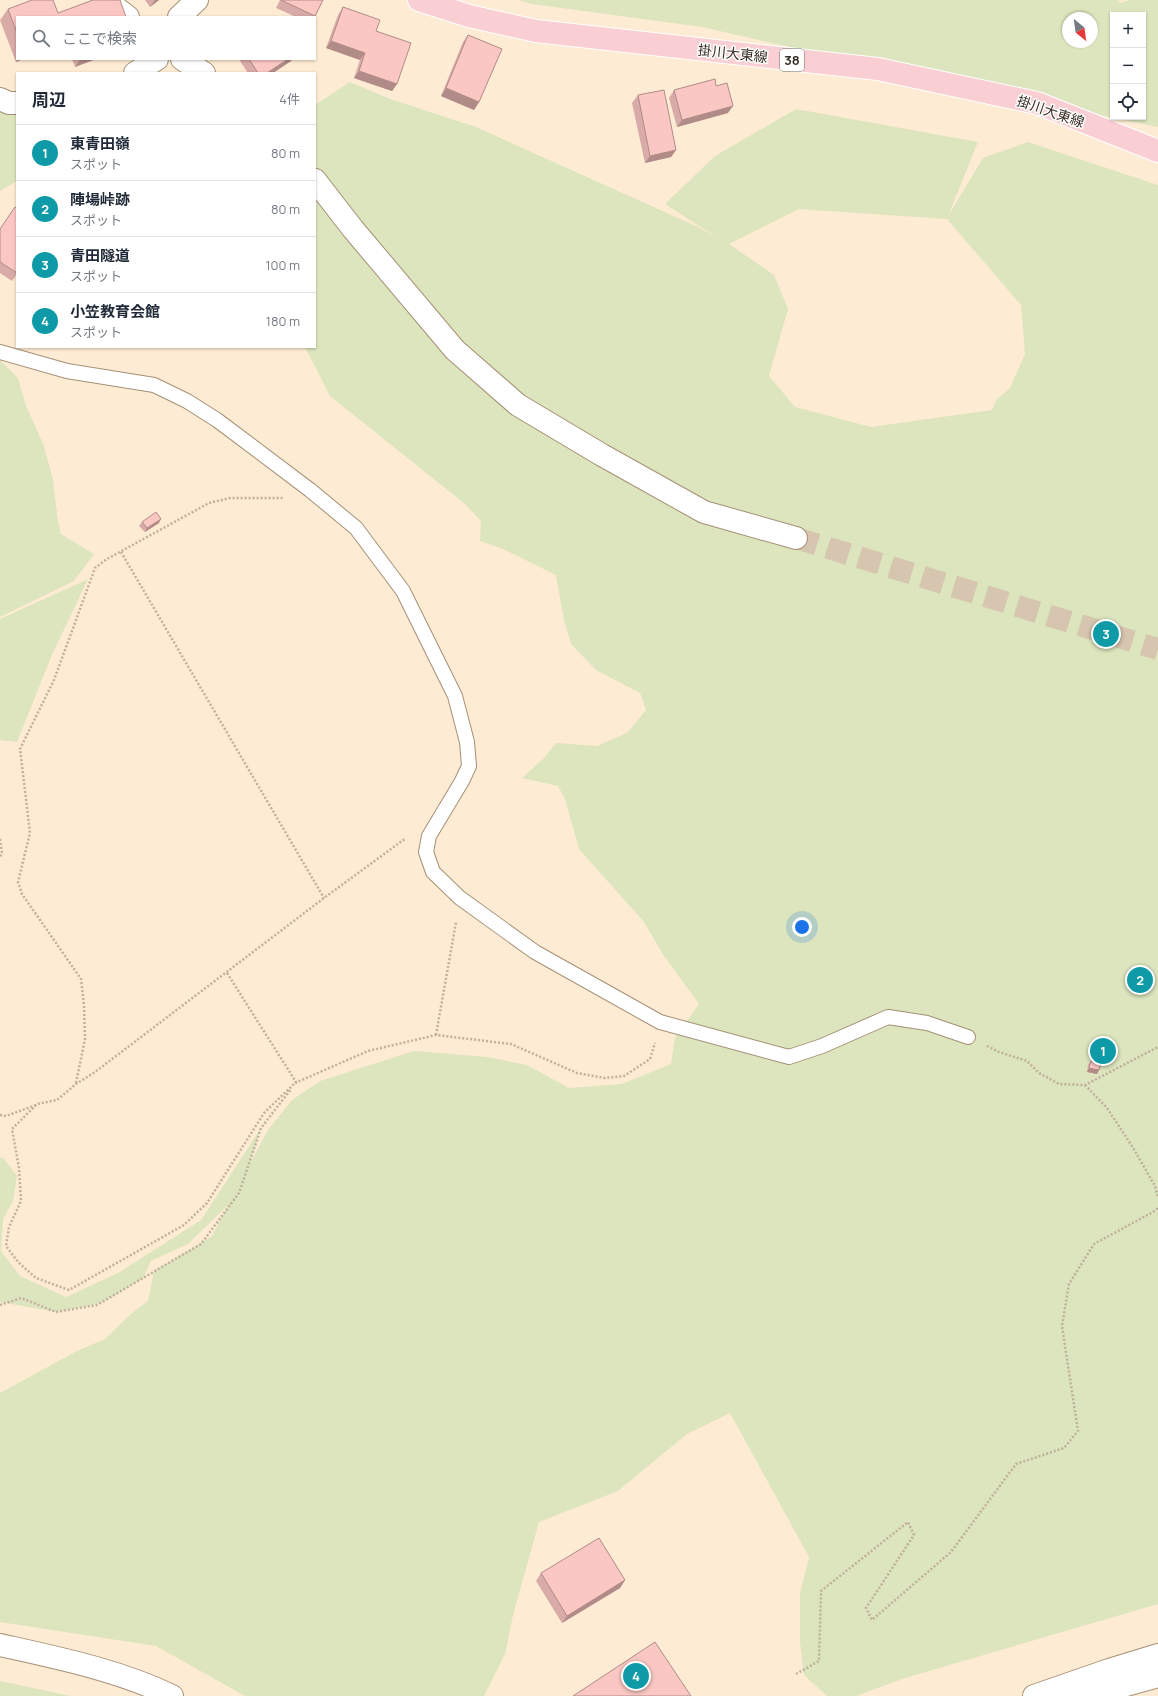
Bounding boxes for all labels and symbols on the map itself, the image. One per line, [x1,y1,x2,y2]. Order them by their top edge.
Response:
north arrow [1062,12,1098,48]
street label: 掛川大東線 [697,40,769,66]
road number: 38 [780,49,804,71]
street label: 掛川大東線 [1015,91,1087,131]
pin: 3 [1093,619,1119,649]
your location [792,917,812,937]
pin: 2 [1127,965,1153,995]
pin: 1 [1090,1036,1116,1066]
pin: 4 [623,1661,649,1691]

